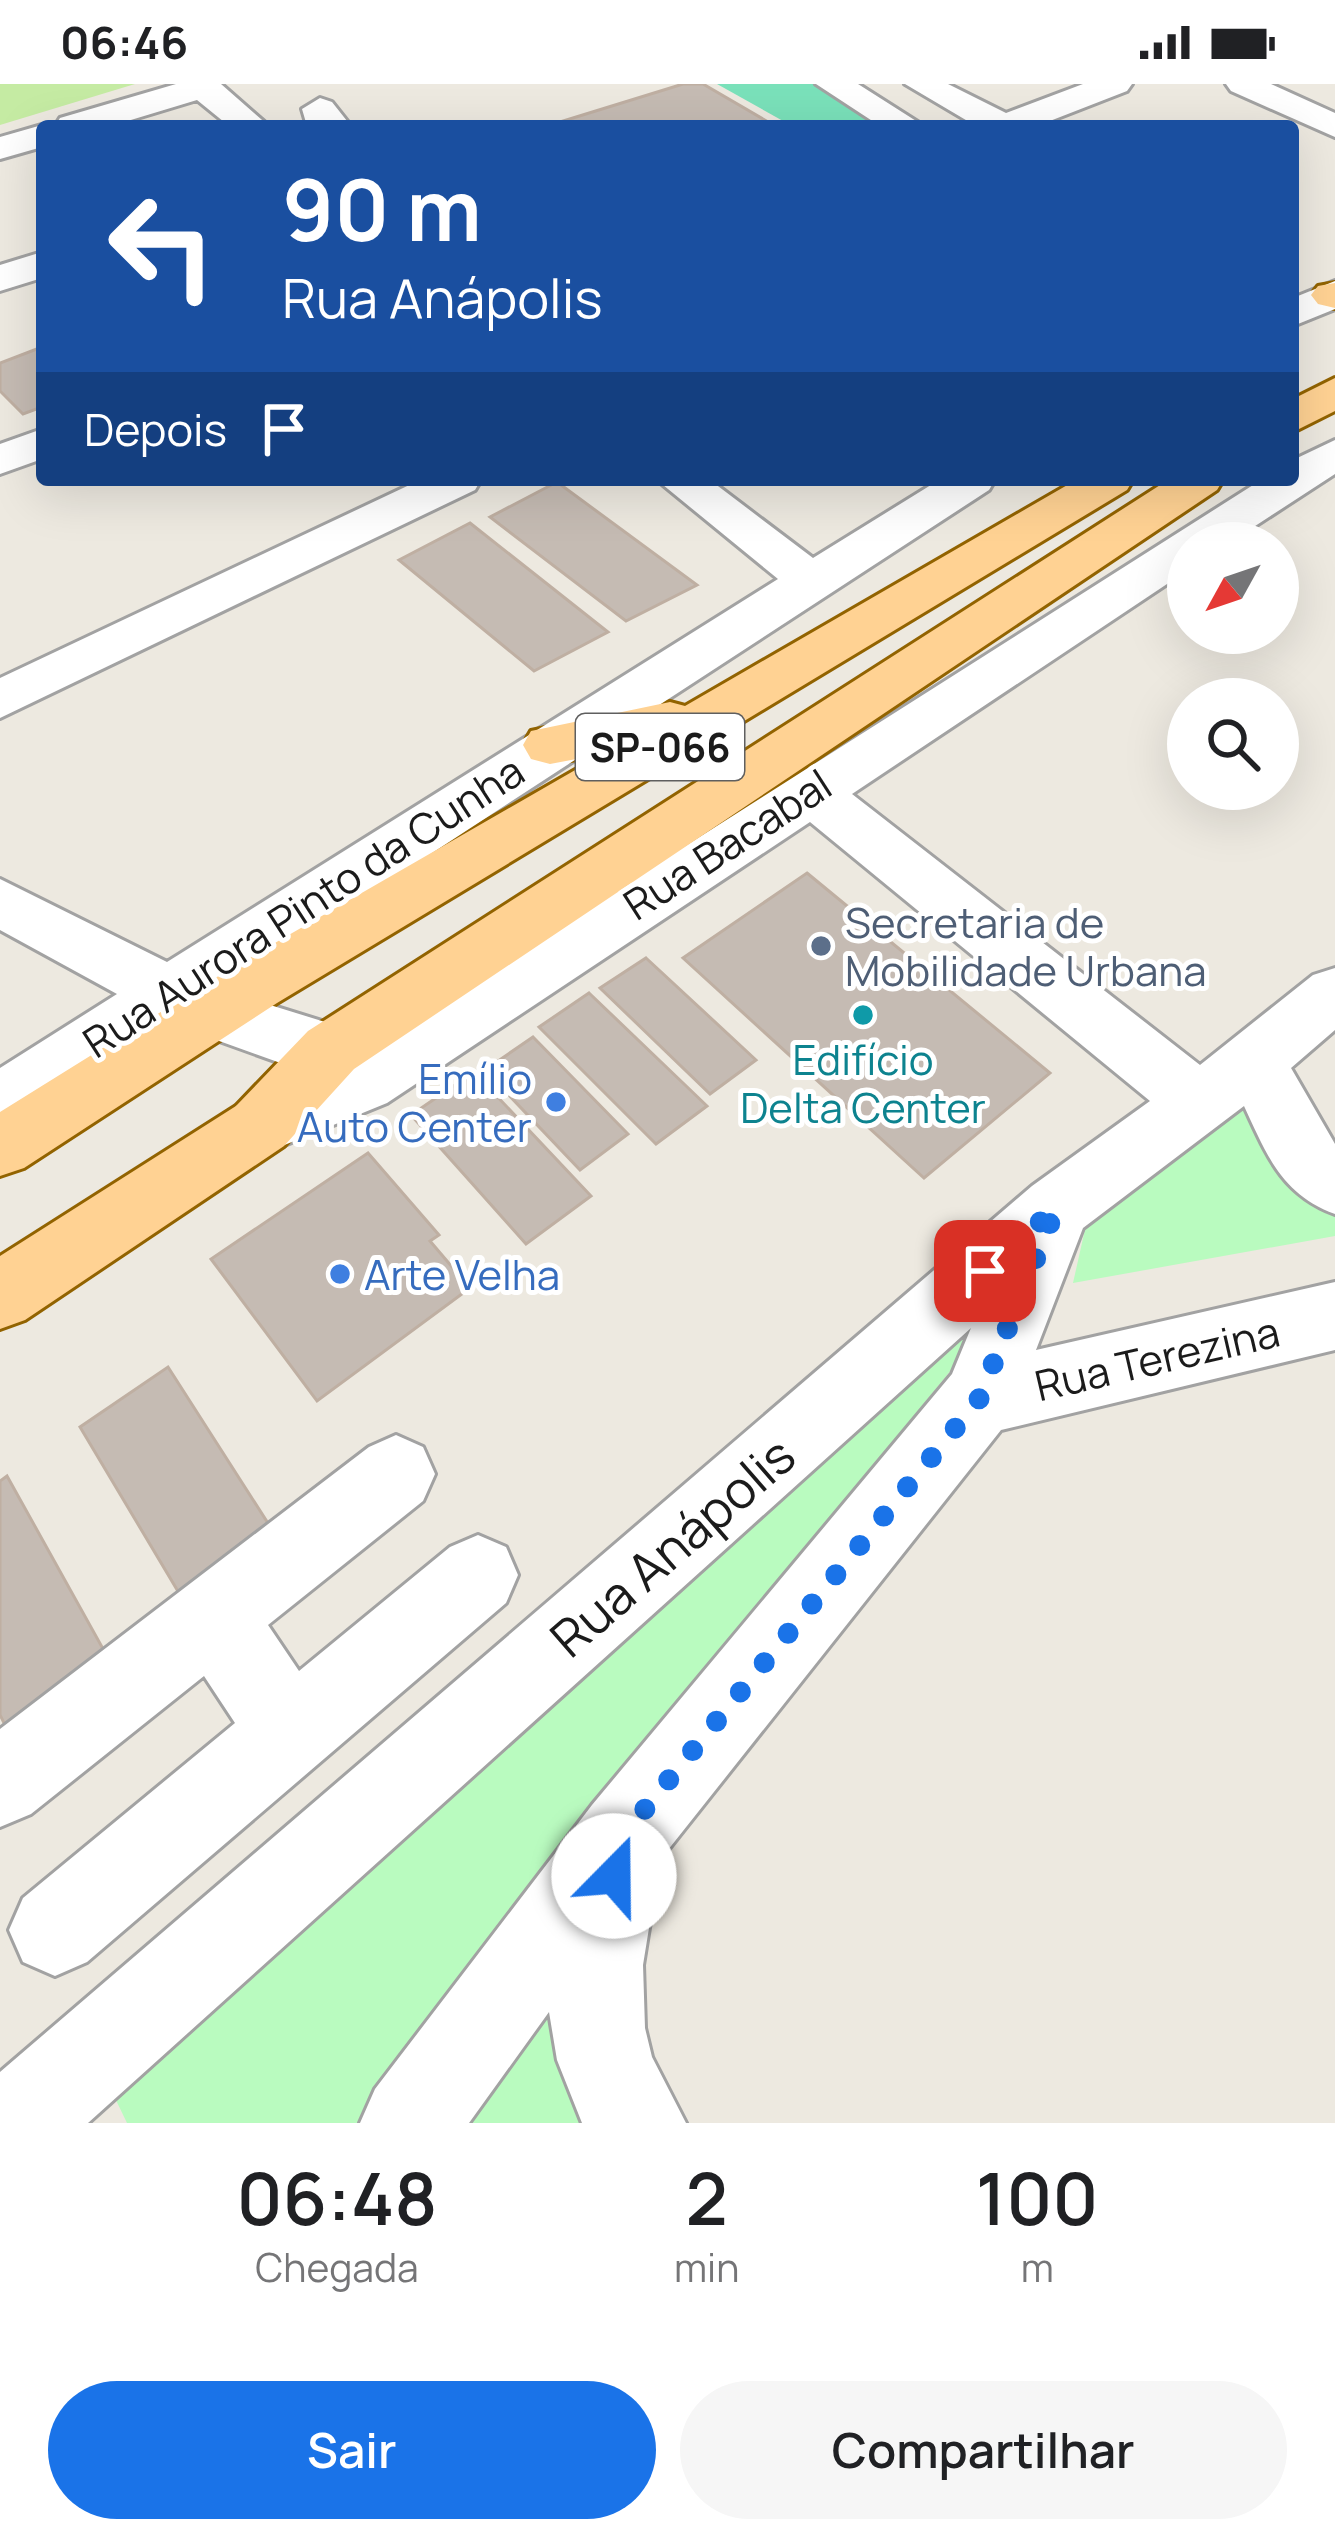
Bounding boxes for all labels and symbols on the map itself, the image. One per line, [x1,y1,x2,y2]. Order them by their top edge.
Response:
north arrow [1167,522,1299,654]
road number: SP-066 [576,714,744,780]
street label: Rua Aurora Pinto da Cunha [71,742,535,1070]
street label: Rua Bacabal [612,755,842,933]
place label: Secretaria de Mobilidade Urbana [845,893,1207,999]
marker: Secretaria de Mobilidade Urbana [808,933,834,959]
marker: Edifício Delta Center [850,1002,876,1028]
place label: Edifício Delta Center [740,1030,986,1136]
place label: Emílio Auto Center [297,1049,532,1155]
marker: Emílio Auto Center [543,1089,569,1115]
pin [934,1220,1036,1322]
place label: Arte Velha [364,1245,560,1303]
marker: Arte Velha [327,1261,353,1287]
street label: Rua Terezina [1029,1302,1285,1414]
street label: Rua Anápolis [535,1421,809,1671]
position arrow [551,1813,677,1939]

